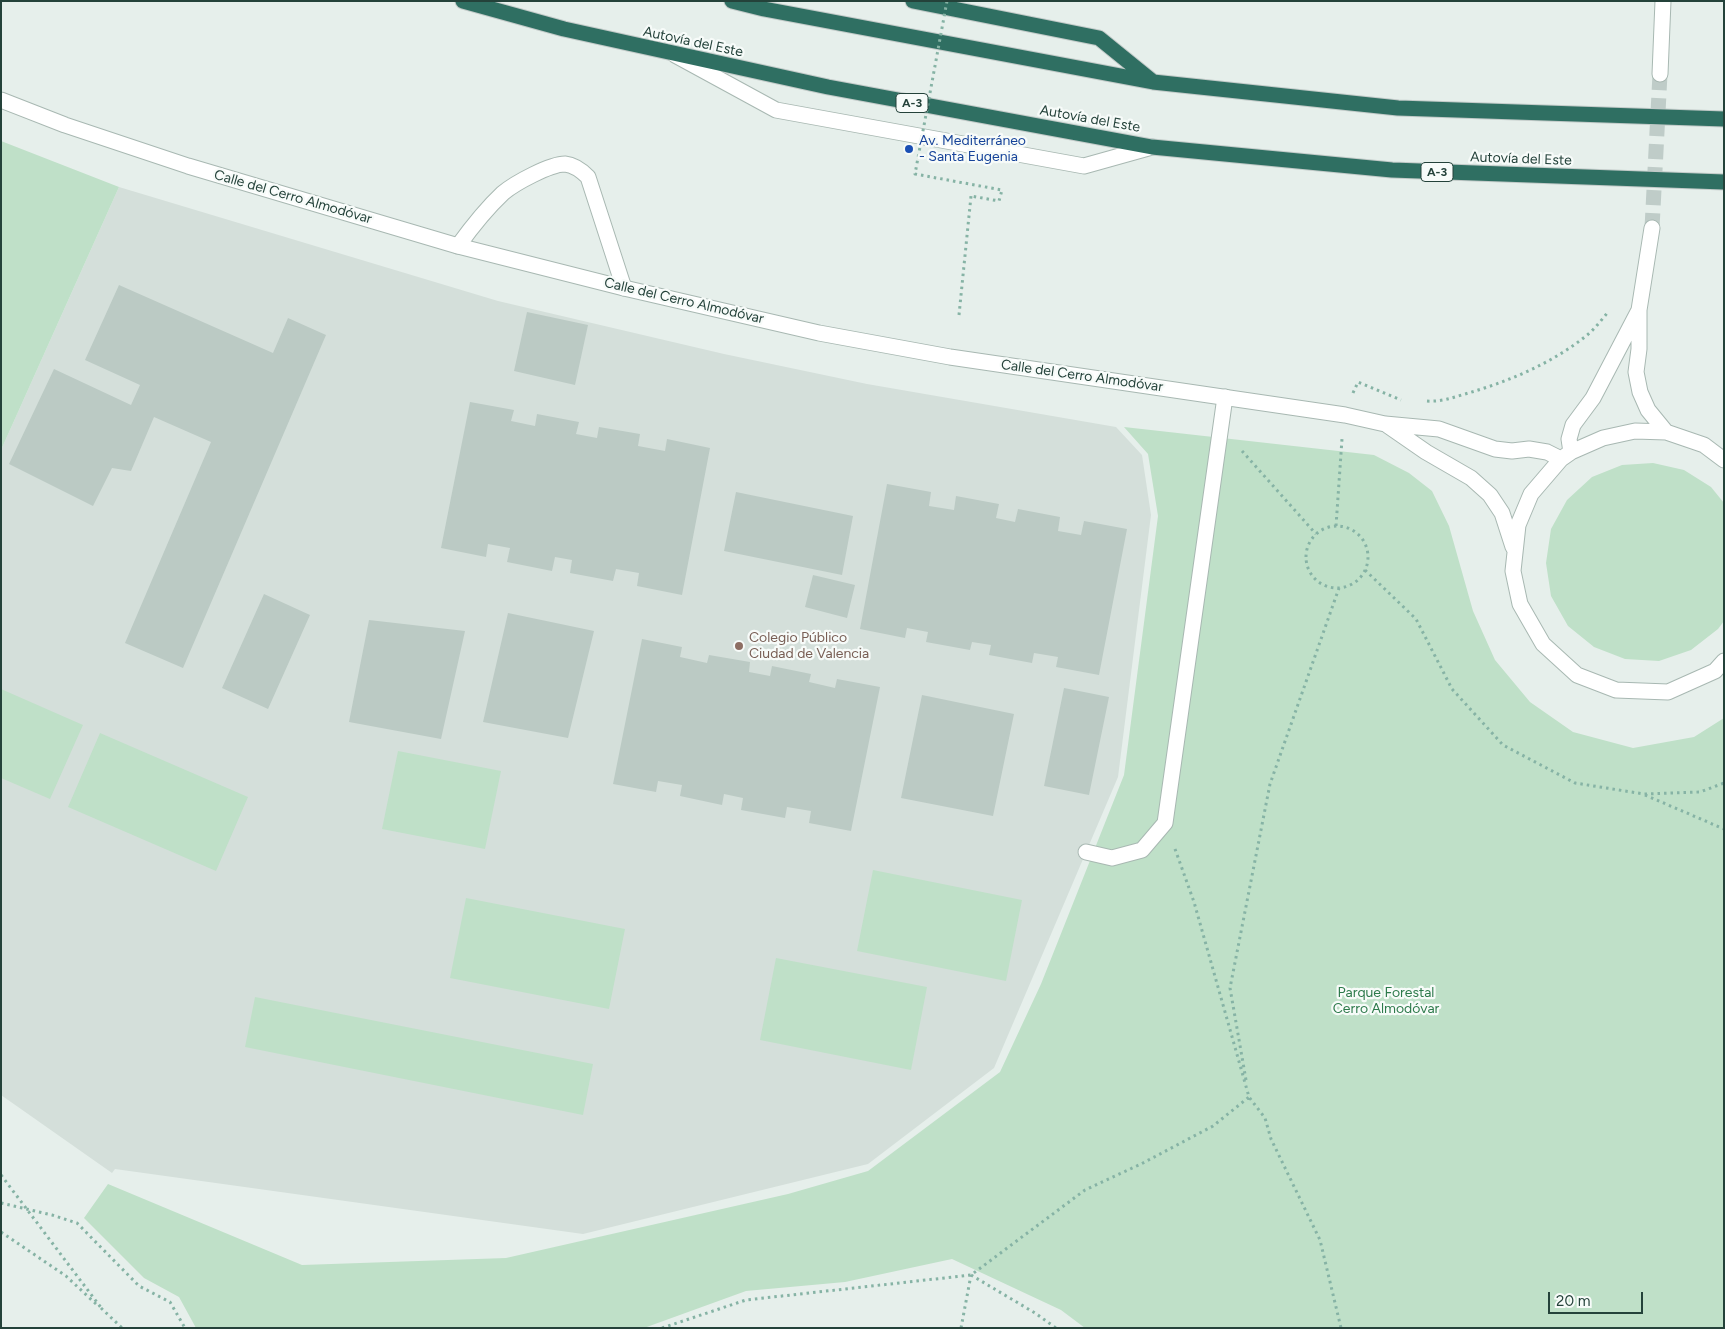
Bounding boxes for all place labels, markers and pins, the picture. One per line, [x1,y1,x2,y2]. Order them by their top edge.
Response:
place label: Av. Mediterráneo - Santa Eugenia [919,133,1026,166]
marker: Av. Mediterráneo - Santa Eugenia [903,143,915,155]
place label: Colegio Público Ciudad de Valencia [749,630,869,662]
marker: Colegio Público Ciudad de Valencia [733,640,745,652]

